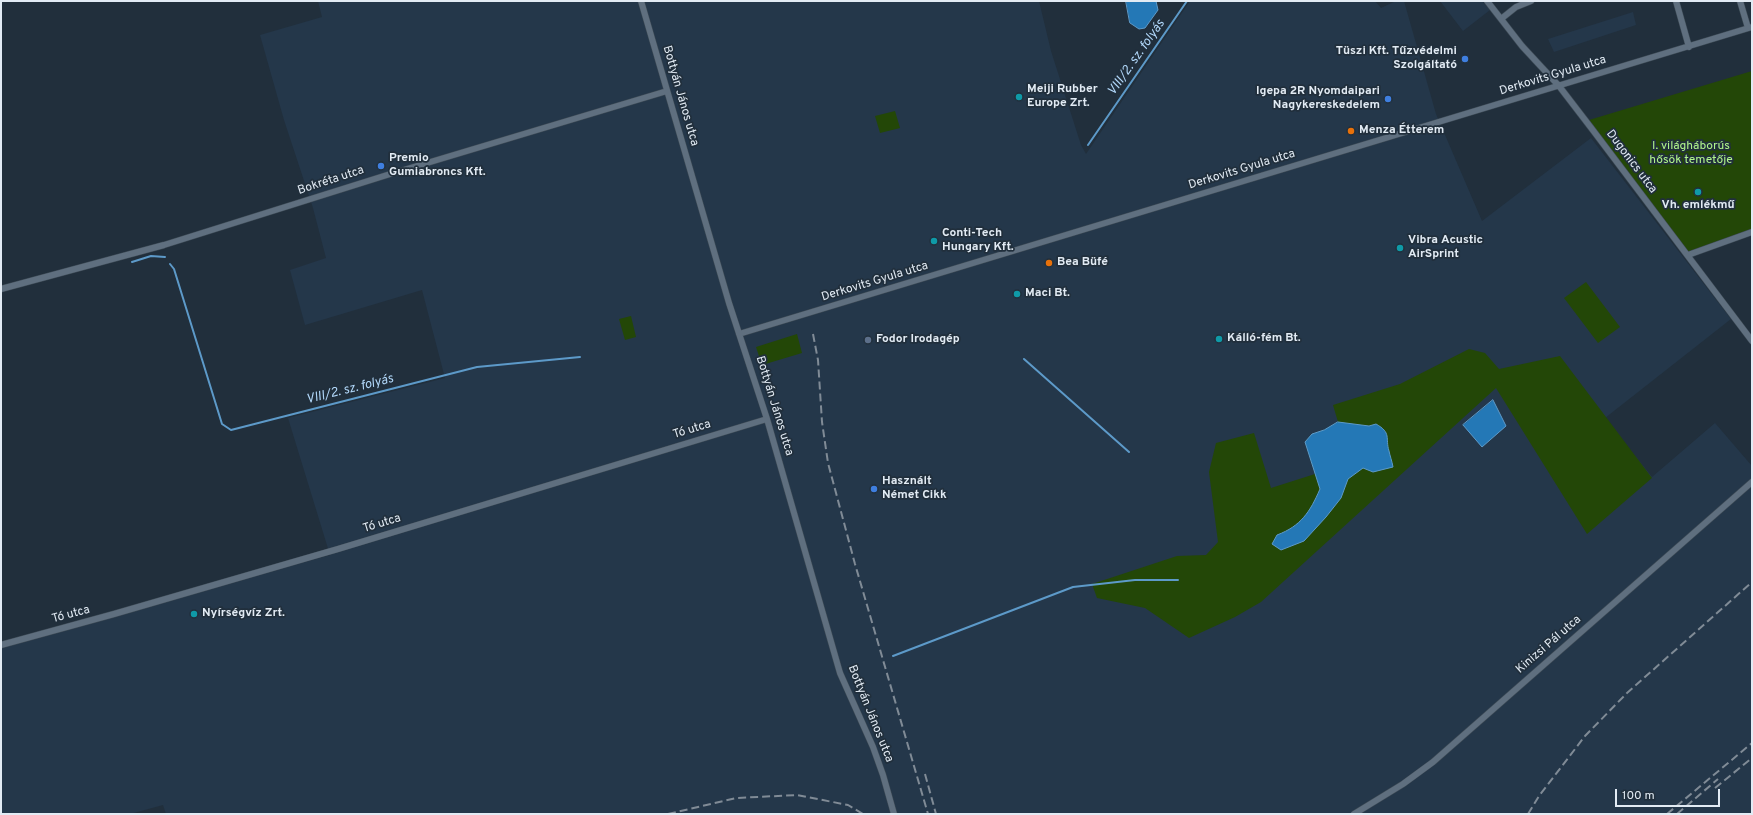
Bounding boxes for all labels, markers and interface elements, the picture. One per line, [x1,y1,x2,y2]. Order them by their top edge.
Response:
water label: VIII/2. sz. folyás [1105,17,1169,99]
street label: Bottyán János utca [659,44,701,148]
place label: Tüszi Kft. Tűzvédelmi Szolgáltató [1336,45,1457,73]
street label: Derkovits Gyula utca [1498,53,1608,99]
marker: Tüszi Kft. Tűzvédelmi Szolgáltató [1460,54,1470,64]
place label: Meiji Rubber Europe Zrt. [1027,83,1098,111]
place label: Igepa 2R Nyomdaipari Nagykereskedelem [1256,85,1380,113]
marker: Meiji Rubber Europe Zrt. [1014,92,1024,102]
marker: Igepa 2R Nyomdaipari Nagykereskedelem [1383,94,1393,104]
place label: Menza Étterem [1359,124,1444,138]
marker: Menza Étterem [1346,126,1356,136]
street label: Dugonics utca [1602,127,1660,197]
park label: I. világháborús hősök temetője [1649,140,1733,168]
street label: Derkovits Gyula utca [1187,147,1297,193]
place label: Premio Gumiabroncs Kft. [389,152,486,180]
marker: Premio Gumiabroncs Kft. [376,161,386,171]
street label: Bokréta utca [296,164,366,198]
marker: Vh. emlékmű [1693,187,1703,197]
place label: Vh. emlékmű [1661,199,1735,213]
place label: Conti-Tech Hungary Kft. [942,227,1014,255]
place label: Vibra Acustic AirSprint [1408,234,1483,262]
marker: Conti-Tech Hungary Kft. [929,236,939,246]
marker: Vibra Acustic AirSprint [1395,243,1405,253]
place label: Bea Büfé [1057,256,1108,270]
marker: Bea Büfé [1044,258,1054,268]
street label: Derkovits Gyula utca [820,259,930,305]
place label: Maci Bt. [1025,287,1070,301]
marker: Maci Bt. [1012,289,1022,299]
place label: Kálló-fém Bt. [1227,332,1301,346]
place label: Fodor Irodagép [876,333,960,347]
marker: Kálló-fém Bt. [1214,334,1224,344]
marker: Fodor Irodagép [863,335,873,345]
street label: Bottyán János utca [752,354,796,458]
water label: VIII/2. sz. folyás [305,372,395,408]
street label: Tó utca [671,417,713,443]
place label: Használt Német Cikk [882,475,947,503]
marker: Használt Német Cikk [869,484,879,494]
street label: Tó utca [361,511,403,537]
street label: Tó utca [50,603,92,627]
place label: Nyírségvíz Zrt. [202,607,285,621]
marker: Nyírségvíz Zrt. [189,609,199,619]
street label: Kinizsi Pál utca [1514,613,1584,677]
street label: Bottyán János utca [844,663,896,765]
scale bar [1617,781,1722,807]
text: 100 m [1622,788,1655,804]

